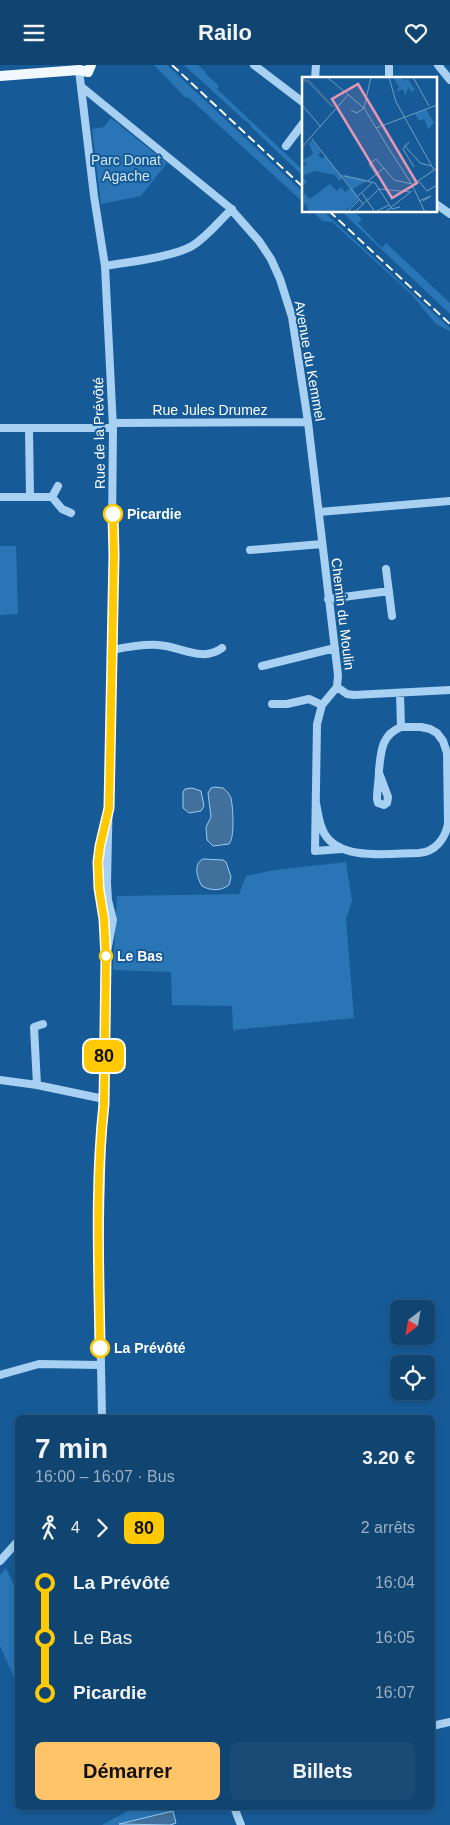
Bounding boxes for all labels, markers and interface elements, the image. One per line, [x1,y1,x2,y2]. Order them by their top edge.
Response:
icon: menu [20,19,48,47]
icon: heart [402,19,430,47]
text: Railo [198,20,252,45]
inset map [302,77,438,213]
park label: Parc Donat Agache [91,152,161,184]
street label: Avenue du Kemmel [292,300,328,422]
street label: Rue de la Prévôté [90,377,108,489]
street label: Rue Jules Drumez [152,402,268,418]
marker: Picardie [103,504,123,524]
place label: Picardie [127,506,182,522]
street label: Chemin du Moulin [328,557,358,671]
place label: Le Bas [117,948,163,964]
marker: Le Bas [99,949,113,963]
line badge: 80 [82,1040,126,1072]
text: 80 [94,1046,114,1066]
north arrow [390,1300,435,1345]
map controls [390,1300,435,1400]
marker: La Prévôté [90,1338,110,1358]
place label: La Prévôté [114,1340,186,1356]
button: locate [390,1355,435,1400]
text: 7 min [35,1433,108,1464]
text: 3.20 € [362,1447,415,1468]
text: 16:00 – 16:07 · Bus [35,1468,175,1485]
icon: walk [35,1514,63,1542]
icon: forward [88,1514,116,1542]
text: 80 [134,1518,154,1538]
text: 4 [71,1519,80,1536]
text: 2 arrêts [361,1519,415,1536]
text: La Prévôté [73,1572,170,1593]
text: 16:04 [375,1574,415,1591]
text: Le Bas [73,1627,132,1648]
text: 16:05 [375,1629,415,1646]
text: Picardie [73,1682,147,1703]
text: 16:07 [375,1684,415,1701]
button: Démarrer [35,1742,220,1800]
button: Billets [230,1742,415,1800]

